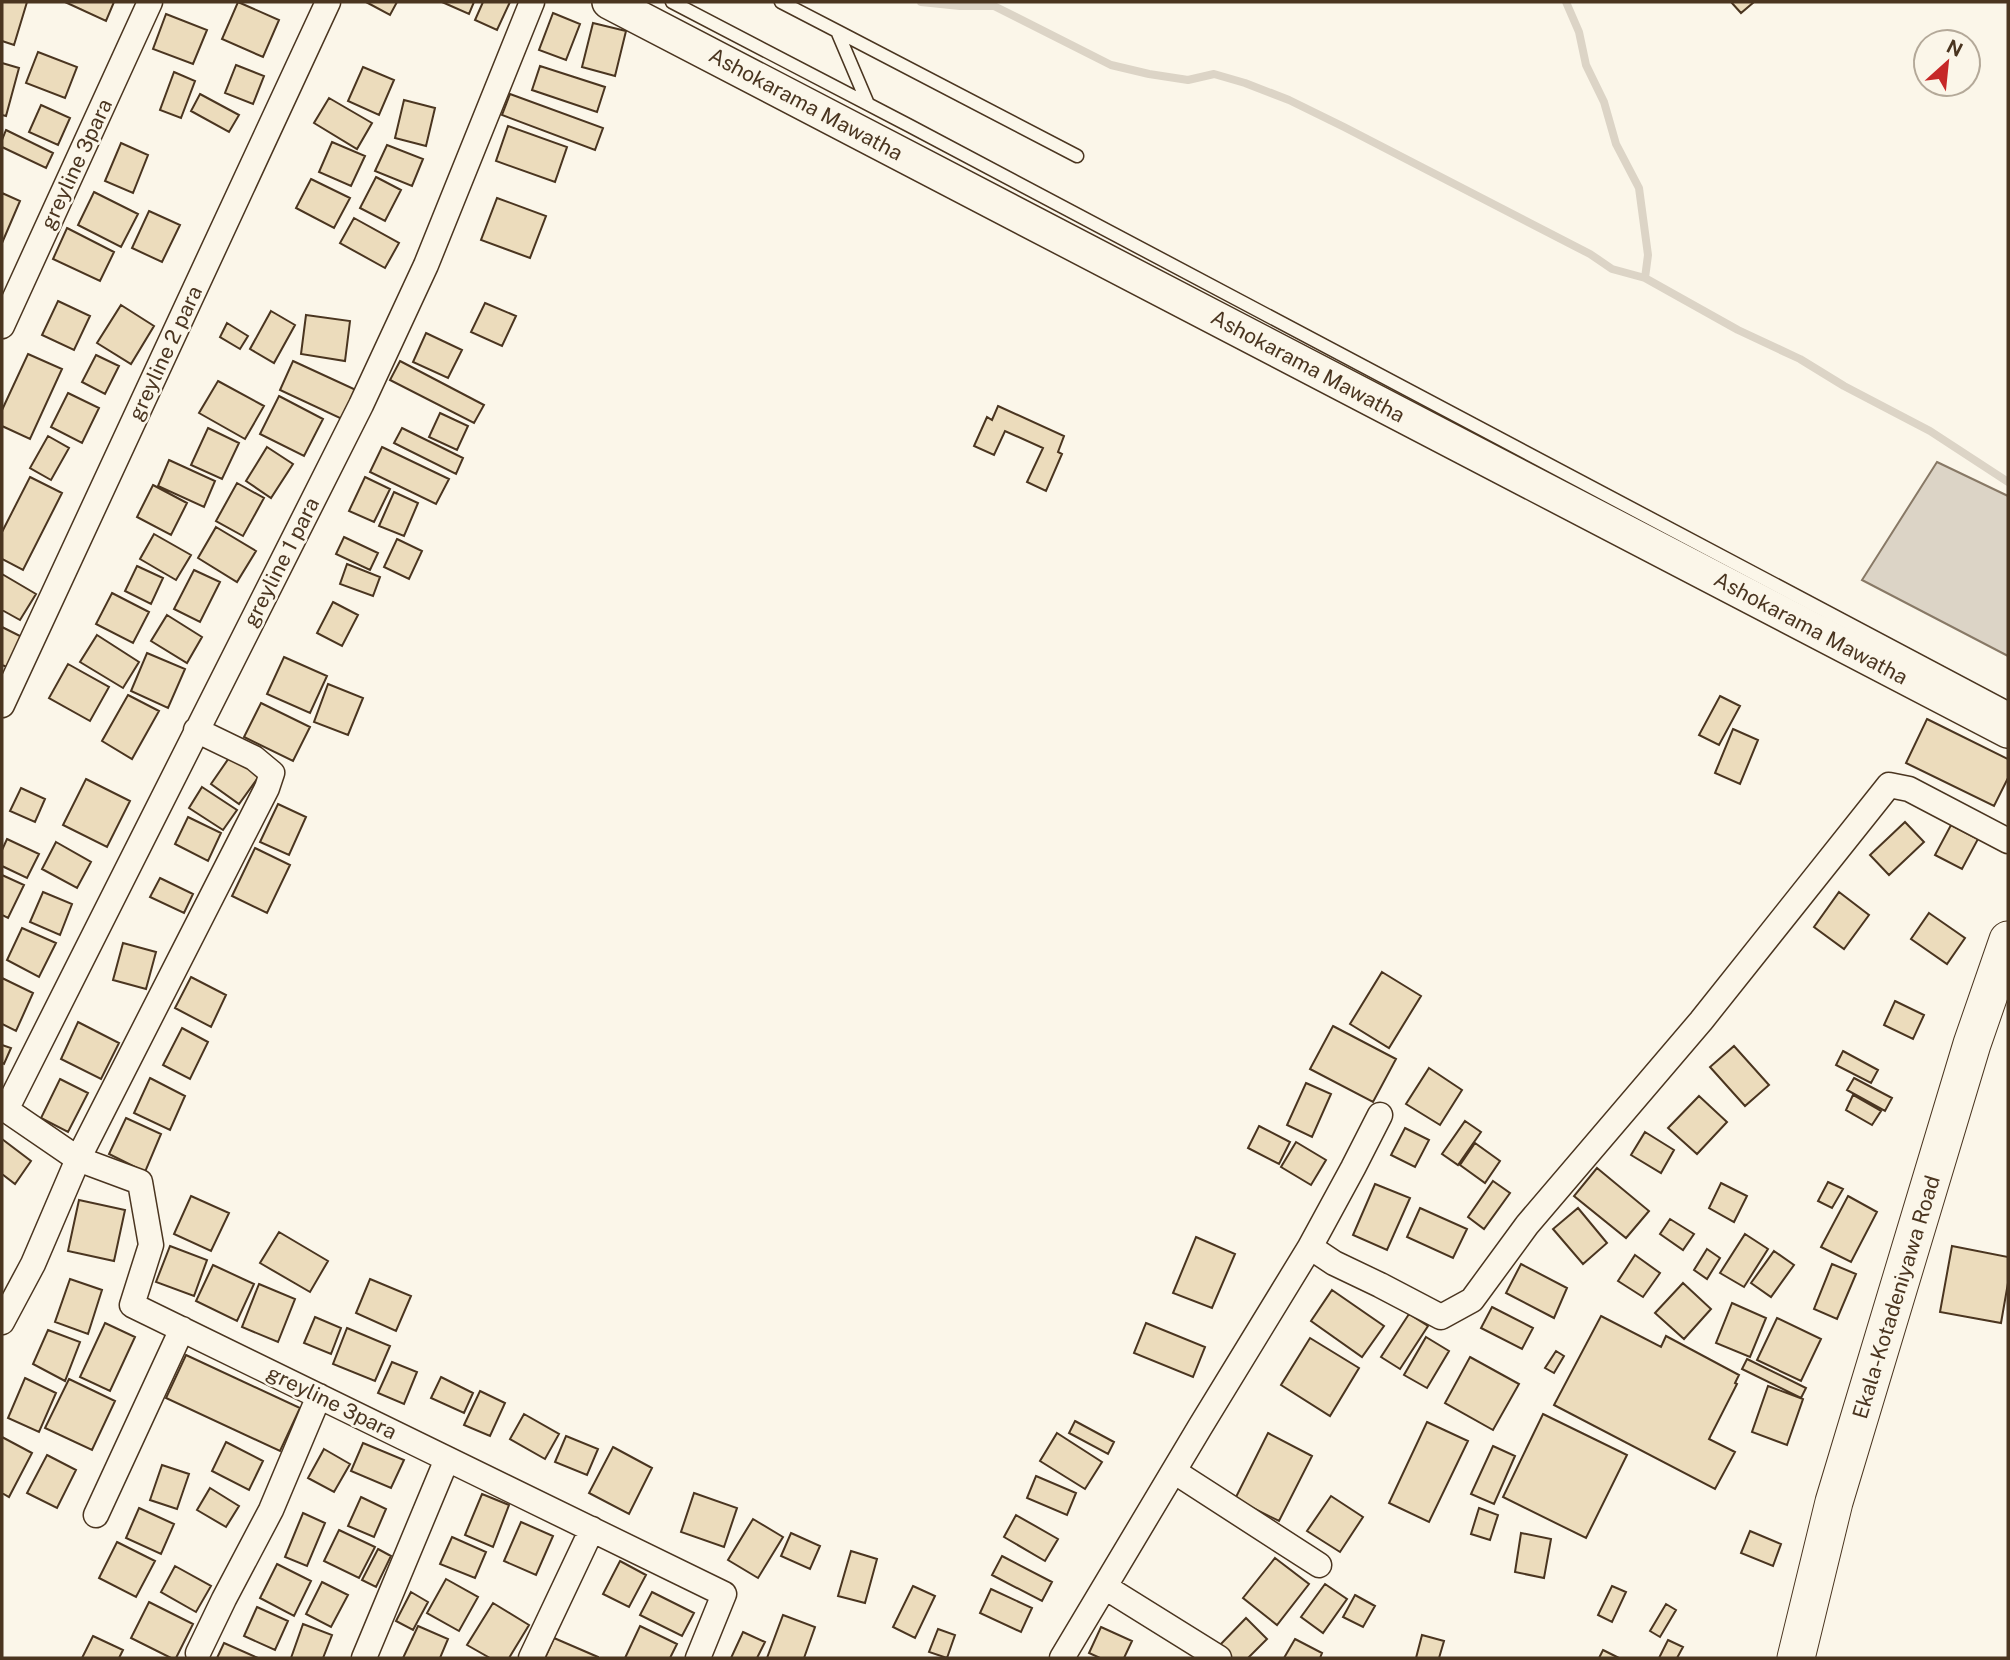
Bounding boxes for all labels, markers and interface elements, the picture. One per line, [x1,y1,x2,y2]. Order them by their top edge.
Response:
north arrow [1912,28,1982,98]
text: N [1943,35,1966,61]
street label: Ashokarama Mawatha [705,42,907,166]
street label: greyline 3para [35,95,117,233]
street label: greyline 2 para [123,282,207,424]
street label: Ashokarama Mawatha [1207,304,1409,428]
street label: greyline 1 para [238,493,324,631]
street label: Ashokarama Mawatha [1710,566,1912,690]
street label: Ekala-Kotadeniyawa Road [1847,1172,1945,1422]
street label: greyline 3para [263,1360,401,1444]

